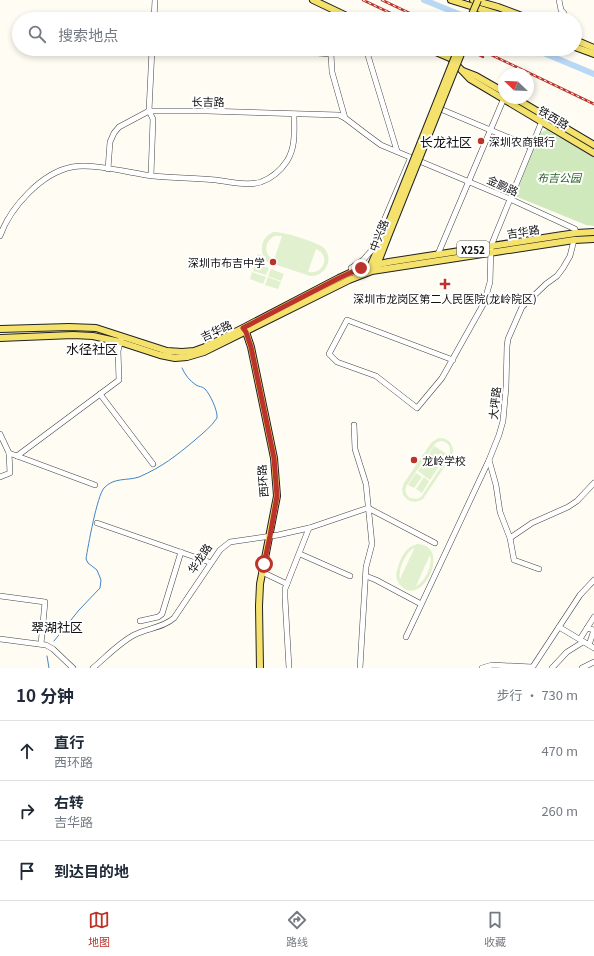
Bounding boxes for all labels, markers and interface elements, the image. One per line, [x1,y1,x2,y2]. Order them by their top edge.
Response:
search box [12,12,582,56]
icon: search [26,23,48,45]
text: 搜索地点 [58,24,118,45]
north arrow [498,68,534,104]
street label: 长吉路 [191,93,225,109]
street label: 铁西路 [536,102,572,132]
district label: 长龙社区 [420,132,472,151]
place label: 深圳农商银行 [489,133,555,149]
marker: 深圳农商银行 [476,136,486,146]
park label: 布吉公园 [537,169,583,185]
street label: 金鹏路 [485,171,521,199]
street label: 中兴路 [365,217,391,253]
street label: 吉华路 [505,221,541,241]
road number: X252 [457,241,489,257]
place label: 深圳市布吉中学 [188,254,265,270]
marker: 深圳市布吉中学 [268,257,278,267]
route end [352,259,370,277]
marker: 深圳市龙岗区第二人民医院(龙岭院区) [439,278,451,290]
place label: 深圳市龙岗区第二人民医院(龙岭院区) [353,290,537,306]
street label: 吉华路 [198,316,234,344]
district label: 水径社区 [66,339,118,358]
street label: 大坪路 [484,386,504,420]
place label: 龙岭学校 [422,452,466,468]
marker: 龙岭学校 [409,455,419,465]
street label: 西环路 [253,464,271,498]
street label: 华龙路 [183,540,215,576]
route start [255,555,273,573]
district label: 翠湖社区 [31,617,83,636]
text: 10 分钟 [16,682,74,707]
text: 步行 · 730 m [497,685,578,704]
text: 直行 [54,731,84,752]
icon: ahead [16,740,38,762]
text: 470 m [541,741,578,760]
text: 西环路 [54,752,93,771]
text: 右转 [54,791,84,812]
icon: right [16,800,38,822]
text: 260 m [541,801,578,820]
text: 吉华路 [54,812,93,831]
icon: arrive [16,860,38,882]
text: 到达目的地 [54,860,129,881]
tab: 地图 [88,909,110,949]
tab: 路线 [286,909,308,949]
tab: 收藏 [484,909,506,949]

